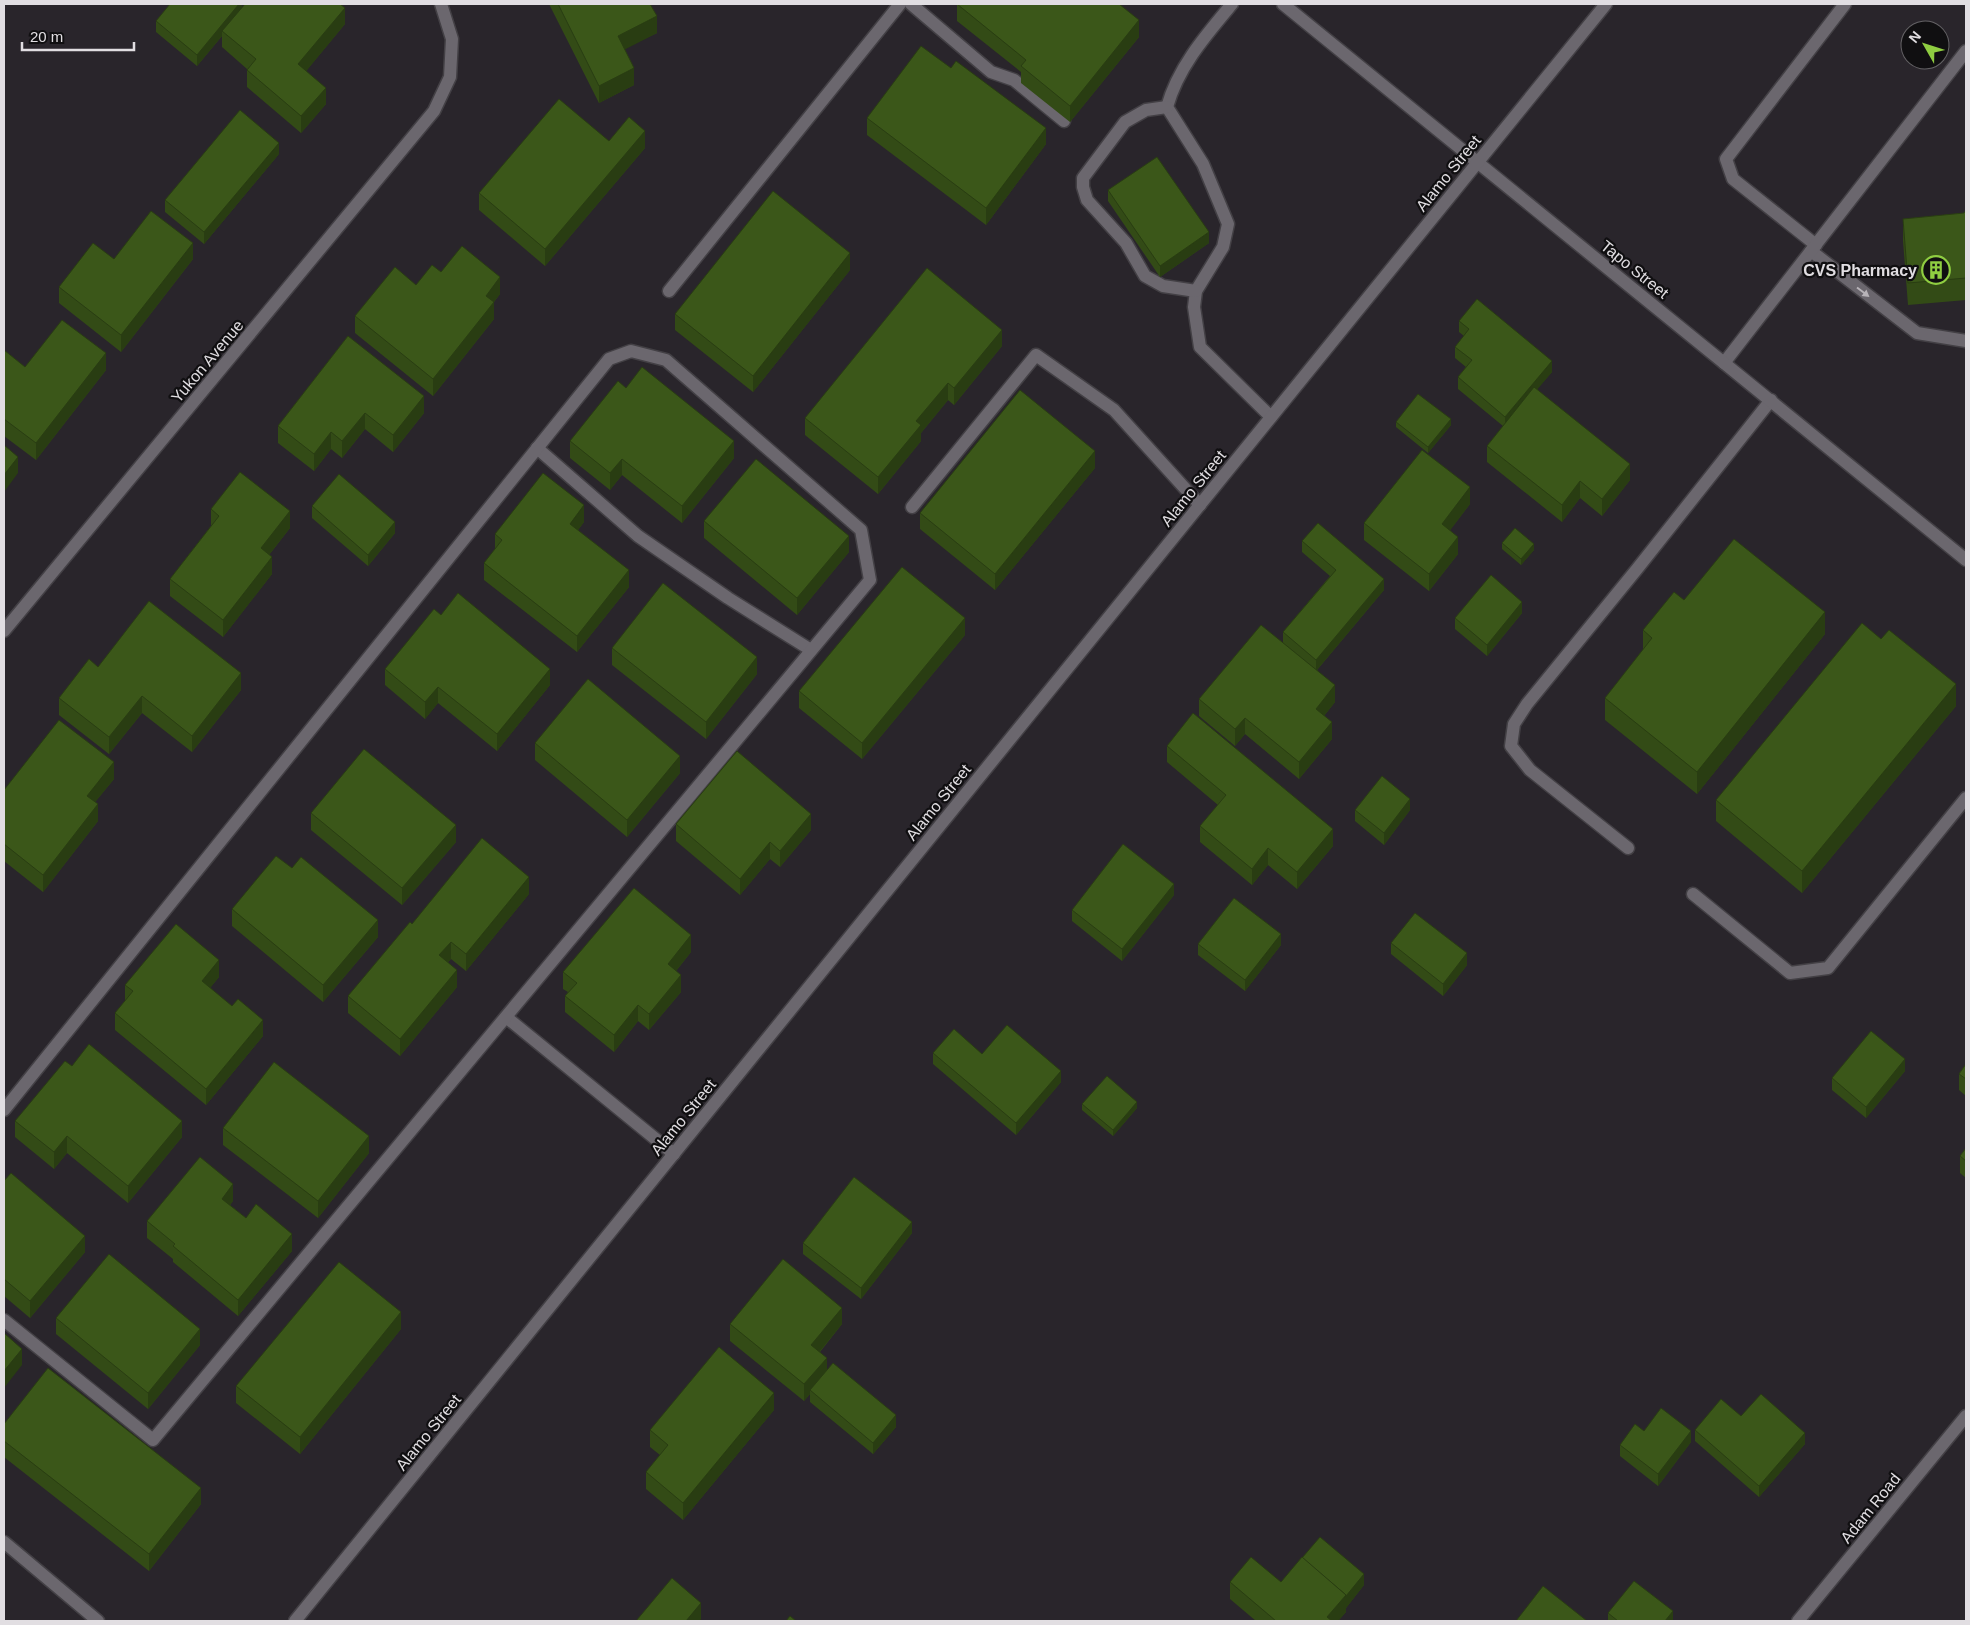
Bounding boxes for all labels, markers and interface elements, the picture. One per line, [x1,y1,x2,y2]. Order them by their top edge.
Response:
scale bar [22,20,135,52]
north arrow [1900,20,1950,70]
text: 20 m [30,28,63,45]
text: N [1905,28,1924,46]
street label: Alamo Street [1413,132,1484,215]
street label: Tapo Street [1598,237,1672,302]
building icon: CVS Pharmacy [1921,255,1951,285]
place label: CVS Pharmacy [1803,262,1917,279]
one-way arrow [1856,286,1869,297]
street label: Yukon Avenue [168,317,247,406]
street label: Alamo Street [1158,447,1229,530]
street label: Alamo Street [903,761,974,844]
street label: Alamo Street [648,1076,719,1159]
street label: Alamo Street [393,1391,464,1474]
street label: Adam Road [1837,1470,1904,1546]

